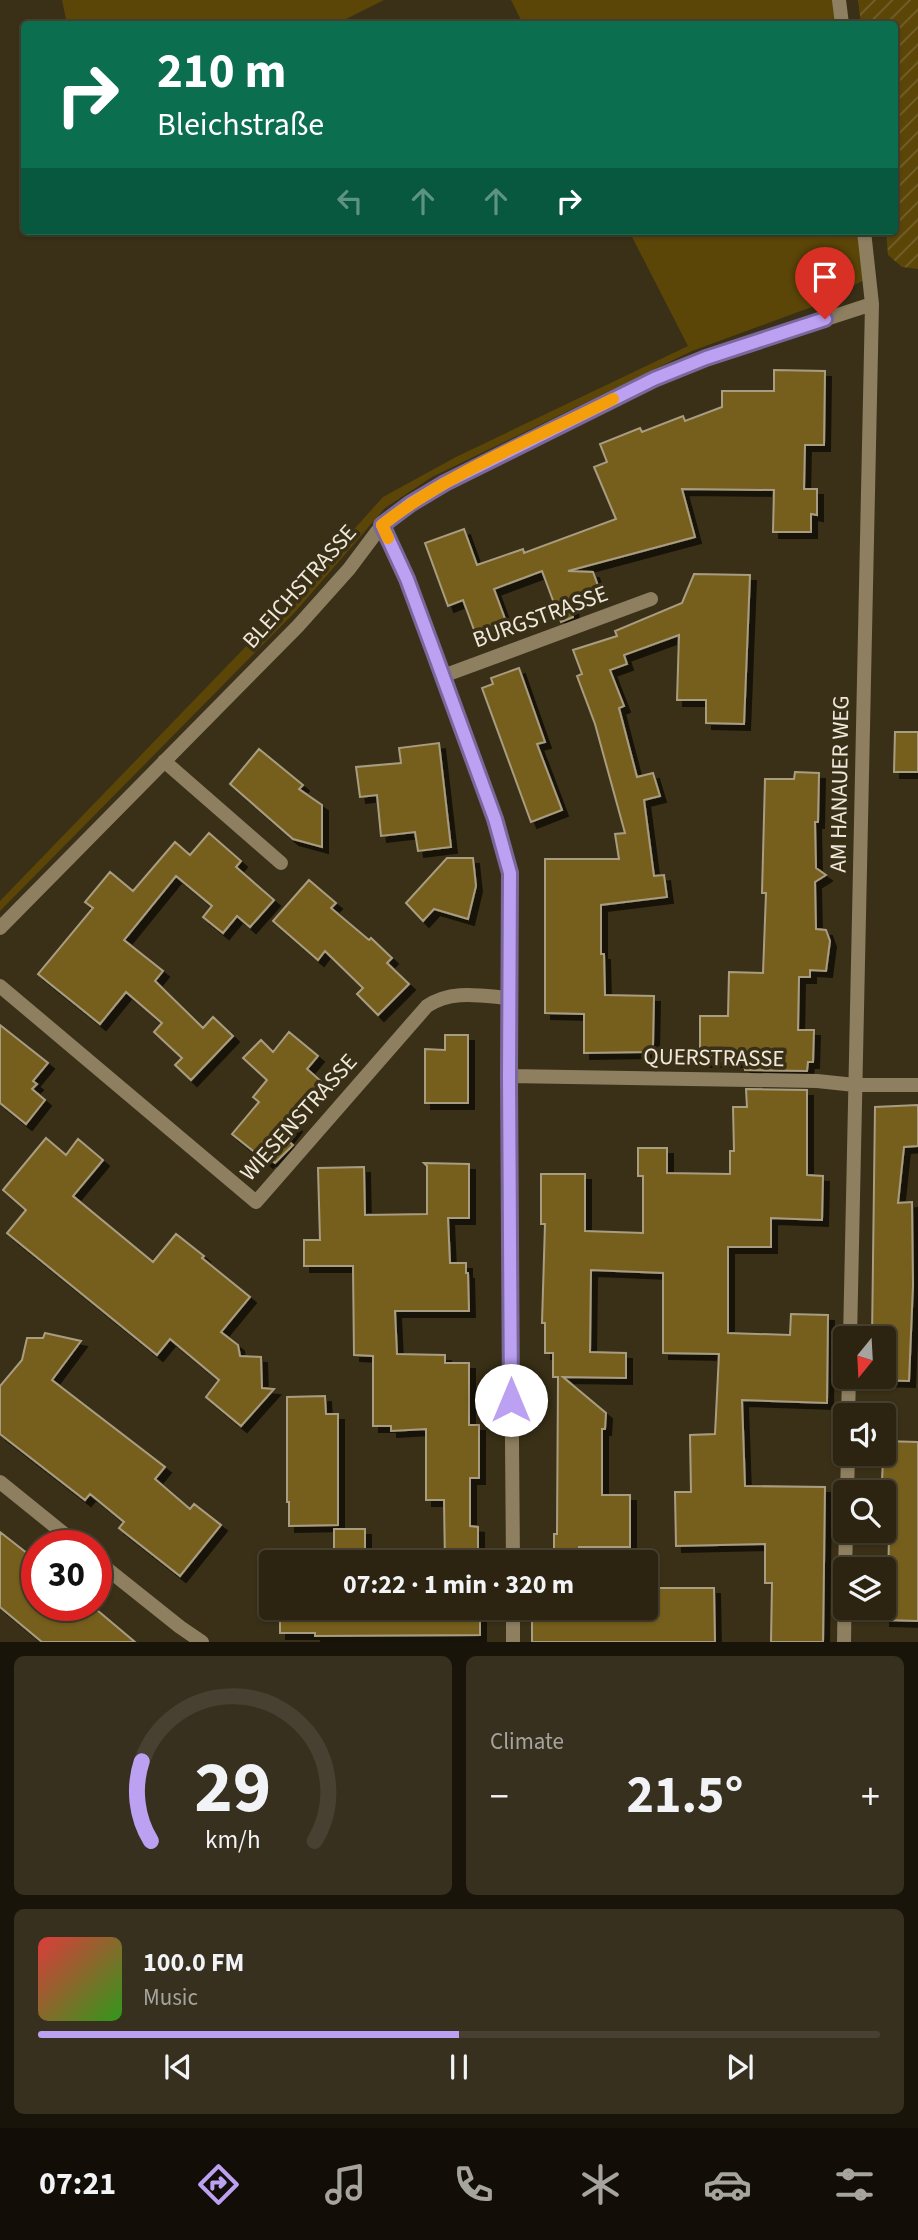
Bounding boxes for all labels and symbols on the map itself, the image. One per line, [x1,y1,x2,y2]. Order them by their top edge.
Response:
pin [795,247,855,319]
street label: BLEICHSTRASSE [235,517,364,656]
street label: BURGSTRASSE [468,577,612,656]
street label: AM HANAUER WEG [821,695,858,873]
street label: QUERSTRASSE [643,1040,785,1075]
street label: WIESENSTRASSE [232,1046,365,1188]
north arrow [833,1326,896,1390]
position arrow [474,1363,548,1437]
speed limit sign: 30 [21,1530,112,1621]

